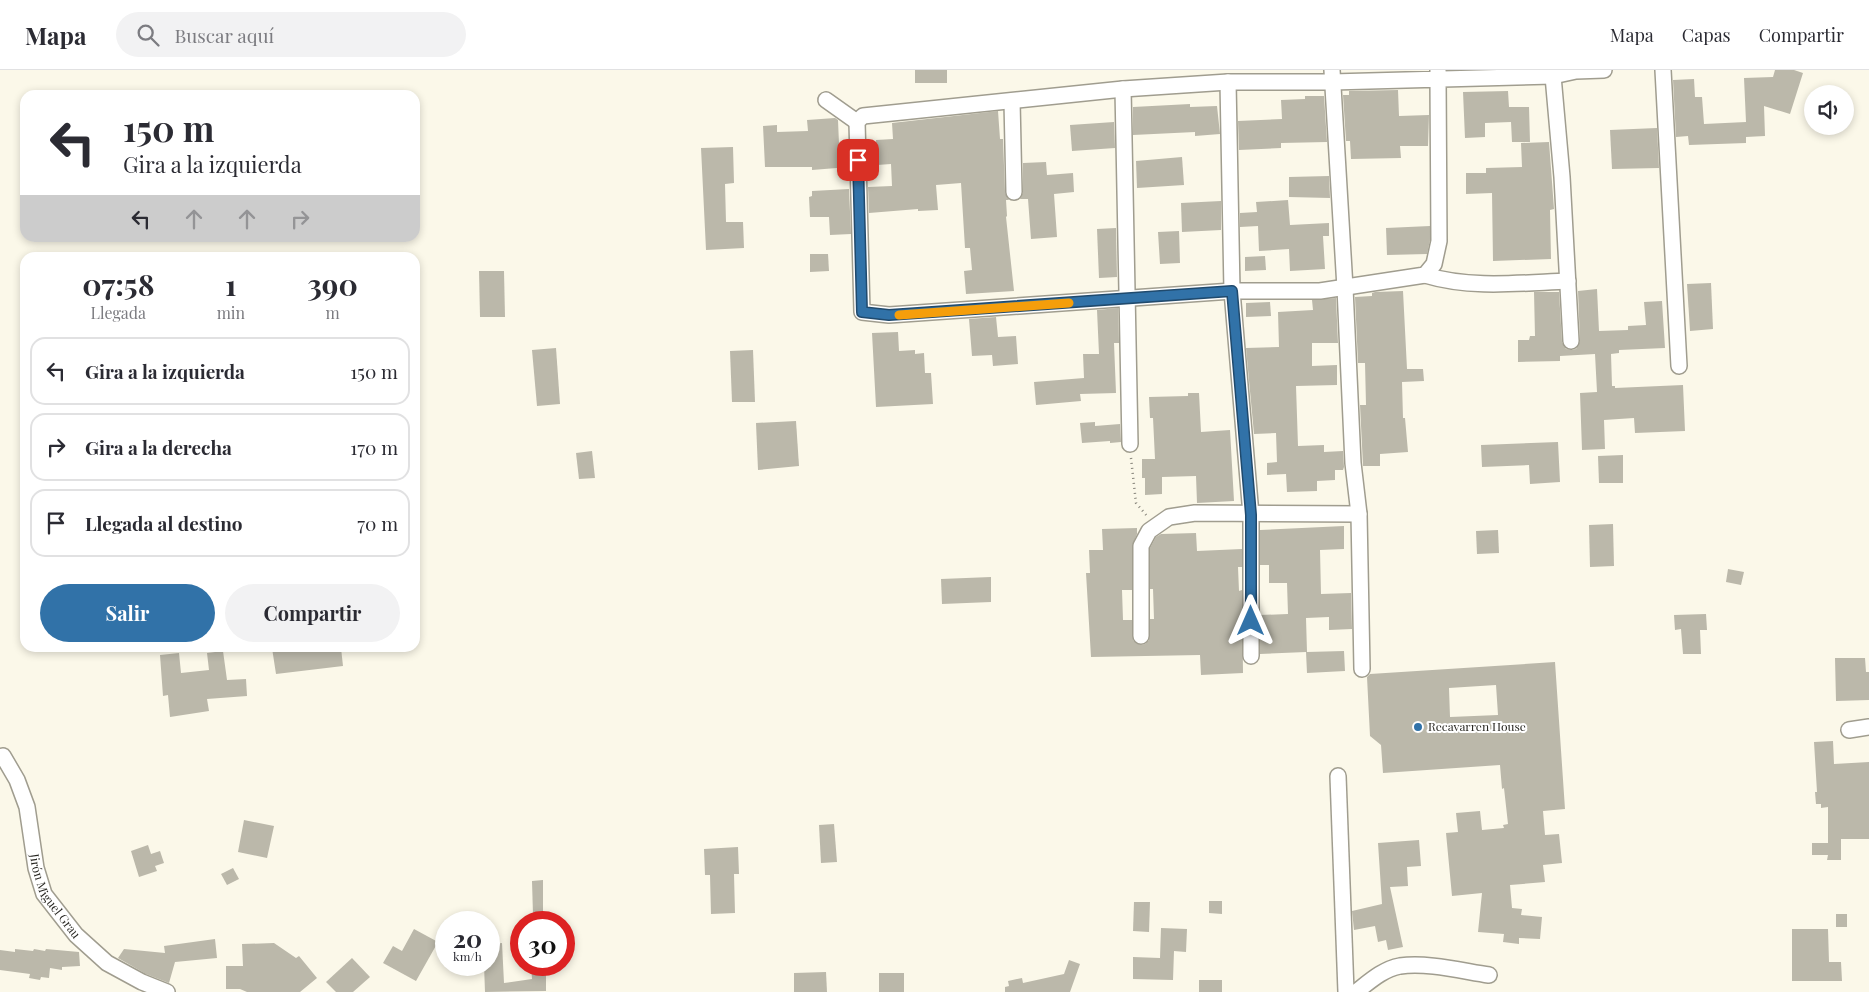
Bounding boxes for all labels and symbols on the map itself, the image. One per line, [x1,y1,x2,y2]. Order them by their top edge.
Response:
pin [837,139,879,181]
position arrow [1224,594,1276,646]
place label: Recavarren House [1428,718,1526,734]
marker: Recavarren House [1412,721,1424,733]
street label: Jirón Miguel Grau [27,852,85,941]
speed limit sign: 30 [510,911,575,976]

